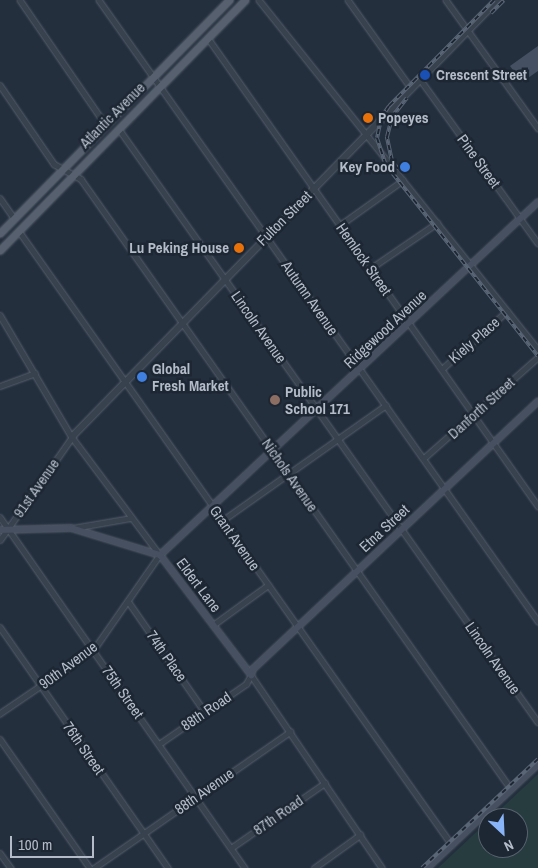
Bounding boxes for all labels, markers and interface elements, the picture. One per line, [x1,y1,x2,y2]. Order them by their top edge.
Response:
place label: Crescent Street [436,66,527,84]
marker: Crescent Street [418,68,432,82]
street label: Atlantic Avenue [75,78,149,152]
place label: Popeyes [378,109,429,127]
marker: Popeyes [362,112,374,124]
street label: Pine Street [454,131,504,191]
place label: Key Food [340,158,395,176]
marker: Key Food [399,161,411,173]
street label: Fulton Street [253,187,315,249]
street label: Hemlock Street [333,219,395,299]
place label: Lu Peking House [129,239,229,257]
marker: Lu Peking House [233,242,245,254]
street label: Autumn Avenue [278,257,342,339]
street label: Ridgewood Avenue [340,286,430,372]
street label: Lincoln Avenue [227,287,291,367]
street label: Kiely Place [445,313,503,367]
place label: Global Fresh Market [152,359,229,394]
marker: Global Fresh Market [136,371,148,383]
street label: Danforth Street [444,373,518,443]
place label: Public School 171 [285,382,350,417]
marker: Public School 171 [269,394,281,406]
street label: Nichols Avenue [258,435,322,515]
street label: 91st Avenue [9,455,63,521]
street label: Etna Street [355,500,413,556]
street label: Grant Avenue [206,502,264,574]
street label: Eldert Lane [173,554,225,616]
street label: Lincoln Avenue [461,618,525,698]
street label: 74th Place [143,627,191,685]
street label: 90th Avenue [35,637,101,693]
street label: 75th Street [98,662,148,722]
street label: 88th Road [177,688,235,734]
street label: 76th Street [59,718,109,778]
street label: 88th Avenue [171,764,237,818]
street label: 87th Road [250,791,306,839]
north arrow [478,808,528,858]
scale bar [12,826,96,858]
text: 100 m [18,834,52,855]
text: N [501,836,516,856]

